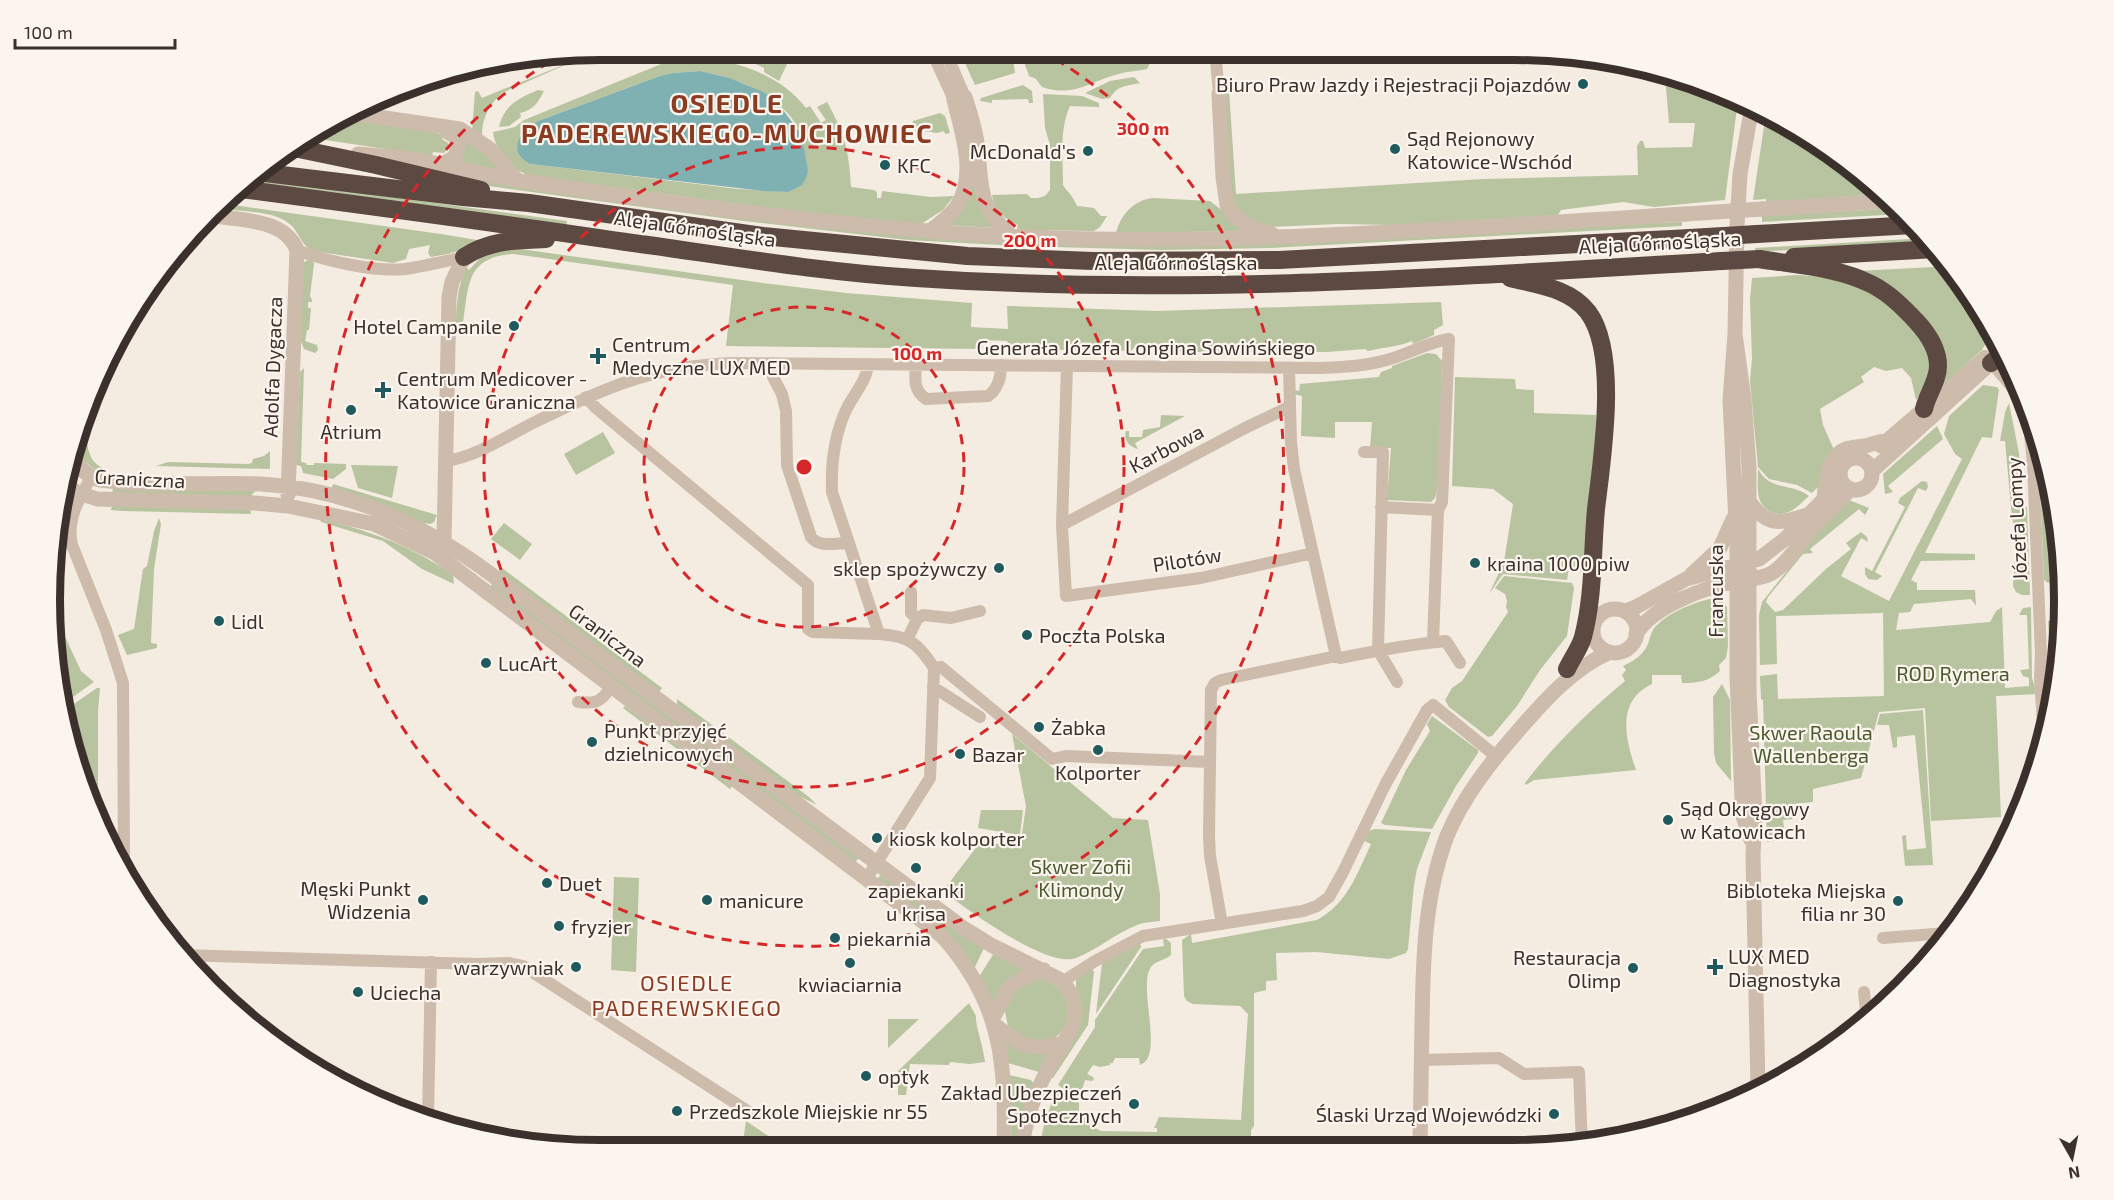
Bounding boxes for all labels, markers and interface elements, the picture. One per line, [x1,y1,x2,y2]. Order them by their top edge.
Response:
scale bar [15,12,176,50]
text: 100 m [24,21,73,43]
place label: Biuro Praw Jazdy i Rejestracji Pojazdów [1216,72,1571,96]
marker: Biuro Praw Jazdy i Rejestracji Pojazdów [1576,77,1590,91]
district label: OSIEDLE PADEREWSKIEGO-MUCHOWIEC [521,87,933,148]
text: 300 m [1117,117,1169,139]
place label: Sąd Rejonowy Katowice-Wschód [1407,126,1572,173]
place label: McDonald's [970,139,1076,163]
marker: Sąd Rejonowy Katowice-Wschód [1388,142,1402,156]
marker: McDonald's [1081,144,1095,158]
place label: KFC [897,153,931,177]
marker: KFC [878,158,892,172]
street label: Aleja Górnośląska [613,205,777,251]
street label: Aleja Górnośląska [1578,226,1742,258]
text: 200 m [1004,229,1056,251]
street label: Aleja Górnośląska [1095,250,1257,274]
street label: Adolfa Dygacza [258,296,286,438]
place label: Hotel Campanile [353,314,502,338]
marker: Hotel Campanile [507,319,521,333]
place label: Centrum Medyczne LUX MED [612,332,791,379]
street label: Generała Józefa Longina Sowińskiego [977,335,1315,359]
text: 100 m [892,342,942,364]
marker: Centrum Medyczne LUX MED [589,347,607,365]
place label: Centrum Medicover - Katowice Graniczna [397,366,588,413]
marker: Centrum Medicover - Katowice Graniczna [374,381,392,399]
marker: Atrium [344,403,358,417]
street label: Karbowa [1125,418,1207,478]
place label: Atrium [320,419,382,443]
street label: Józefa Lompy [2001,456,2031,581]
centre of rings [794,457,814,477]
street label: Graniczna [94,464,186,492]
street label: Pilotów [1151,542,1223,576]
street label: Francuska [1703,544,1727,638]
place label: kraina 1000 piw [1487,551,1630,575]
place label: sklep spożywczy [833,556,987,580]
marker: kraina 1000 piw [1468,556,1482,570]
marker: sklep spożywczy [992,561,1006,575]
street label: Graniczna [565,598,651,672]
place label: Lidl [231,609,264,633]
marker: Lidl [212,614,226,628]
place label: Poczta Polska [1039,623,1165,647]
marker: Poczta Polska [1020,628,1034,642]
place label: LucArt [498,651,558,675]
marker: LucArt [479,656,493,670]
park label: ROD Rymera [1896,661,2010,685]
place label: Żabka [1051,715,1106,739]
place label: Punkt przyjęć dzielnicowych [604,718,733,765]
marker: Żabka [1032,720,1046,734]
park label: Skwer Raoula Wallenberga [1749,720,1873,767]
marker: Punkt przyjęć dzielnicowych [585,735,599,749]
place label: Bazar [972,742,1025,766]
marker: Kolporter [1091,743,1105,757]
marker: Bazar [953,747,967,761]
place label: Kolporter [1055,760,1141,784]
place label: Sąd Okręgowy w Katowicach [1680,796,1810,843]
marker: Sąd Okręgowy w Katowicach [1661,813,1675,827]
place label: kiosk kolporter [889,826,1025,850]
marker: kiosk kolporter [870,831,884,845]
park label: Skwer Zofii Klimondy [1031,854,1131,901]
marker: zapiekanki u krisa [909,861,923,875]
place label: Duet [559,871,602,895]
place label: Męski Punkt Widzenia [300,876,411,923]
marker: Duet [540,876,554,890]
place label: zapiekanki u krisa [868,878,964,925]
place label: Bibloteka Miejska filia nr 30 [1726,878,1886,925]
place label: manicure [719,888,804,912]
marker: Męski Punkt Widzenia [416,893,430,907]
marker: manicure [700,893,714,907]
marker: Bibloteka Miejska filia nr 30 [1891,894,1905,908]
place label: fryzjer [571,914,631,938]
marker: fryzjer [552,919,566,933]
place label: piekarnia [847,926,931,950]
marker: piekarnia [828,931,842,945]
place label: LUX MED Diagnostyka [1728,944,1841,991]
place label: Restauracja Olimp [1513,945,1621,992]
place label: warzywniak [454,955,564,979]
marker: kwiaciarnia [843,956,857,970]
marker: LUX MED Diagnostyka [1706,958,1724,976]
marker: warzywniak [569,960,583,974]
marker: Restauracja Olimp [1626,961,1640,975]
district label: OSIEDLE PADEREWSKIEGO [592,969,782,1020]
place label: kwiaciarnia [798,972,902,996]
place label: Uciecha [370,980,441,1004]
marker: Uciecha [351,985,365,999]
place label: optyk [878,1064,929,1088]
marker: optyk [859,1069,873,1083]
place label: Zakład Ubezpieczeń Społecznych [941,1080,1122,1127]
marker: Zakład Ubezpieczeń Społecznych [1127,1097,1141,1111]
place label: Przedszkole Miejskie nr 55 [689,1099,928,1123]
place label: Ślaski Urząd Wojewódzki [1316,1102,1542,1126]
marker: Przedszkole Miejskie nr 55 [670,1104,684,1118]
marker: Ślaski Urząd Wojewódzki [1547,1107,1561,1121]
north arrow [2042,1128,2102,1188]
text: N [2067,1163,2082,1184]

